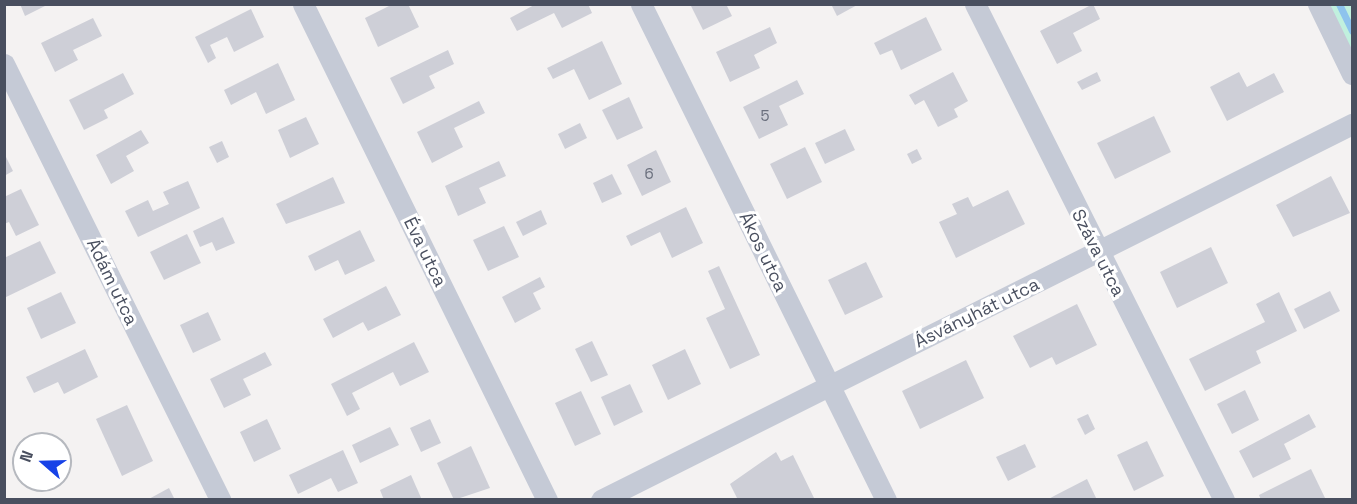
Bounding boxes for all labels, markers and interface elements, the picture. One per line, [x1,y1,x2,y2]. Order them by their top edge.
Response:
house number: 5 [761,107,769,125]
house number: 6 [644,165,654,183]
street label: Száva utca [1067,206,1129,300]
street label: Ákos utca [734,209,792,295]
street label: Éva utca [399,214,451,290]
street label: Ádám utca [82,235,142,329]
street label: Ásványhát utca [911,273,1043,353]
north arrow [12,432,72,492]
text: N [15,448,38,465]

